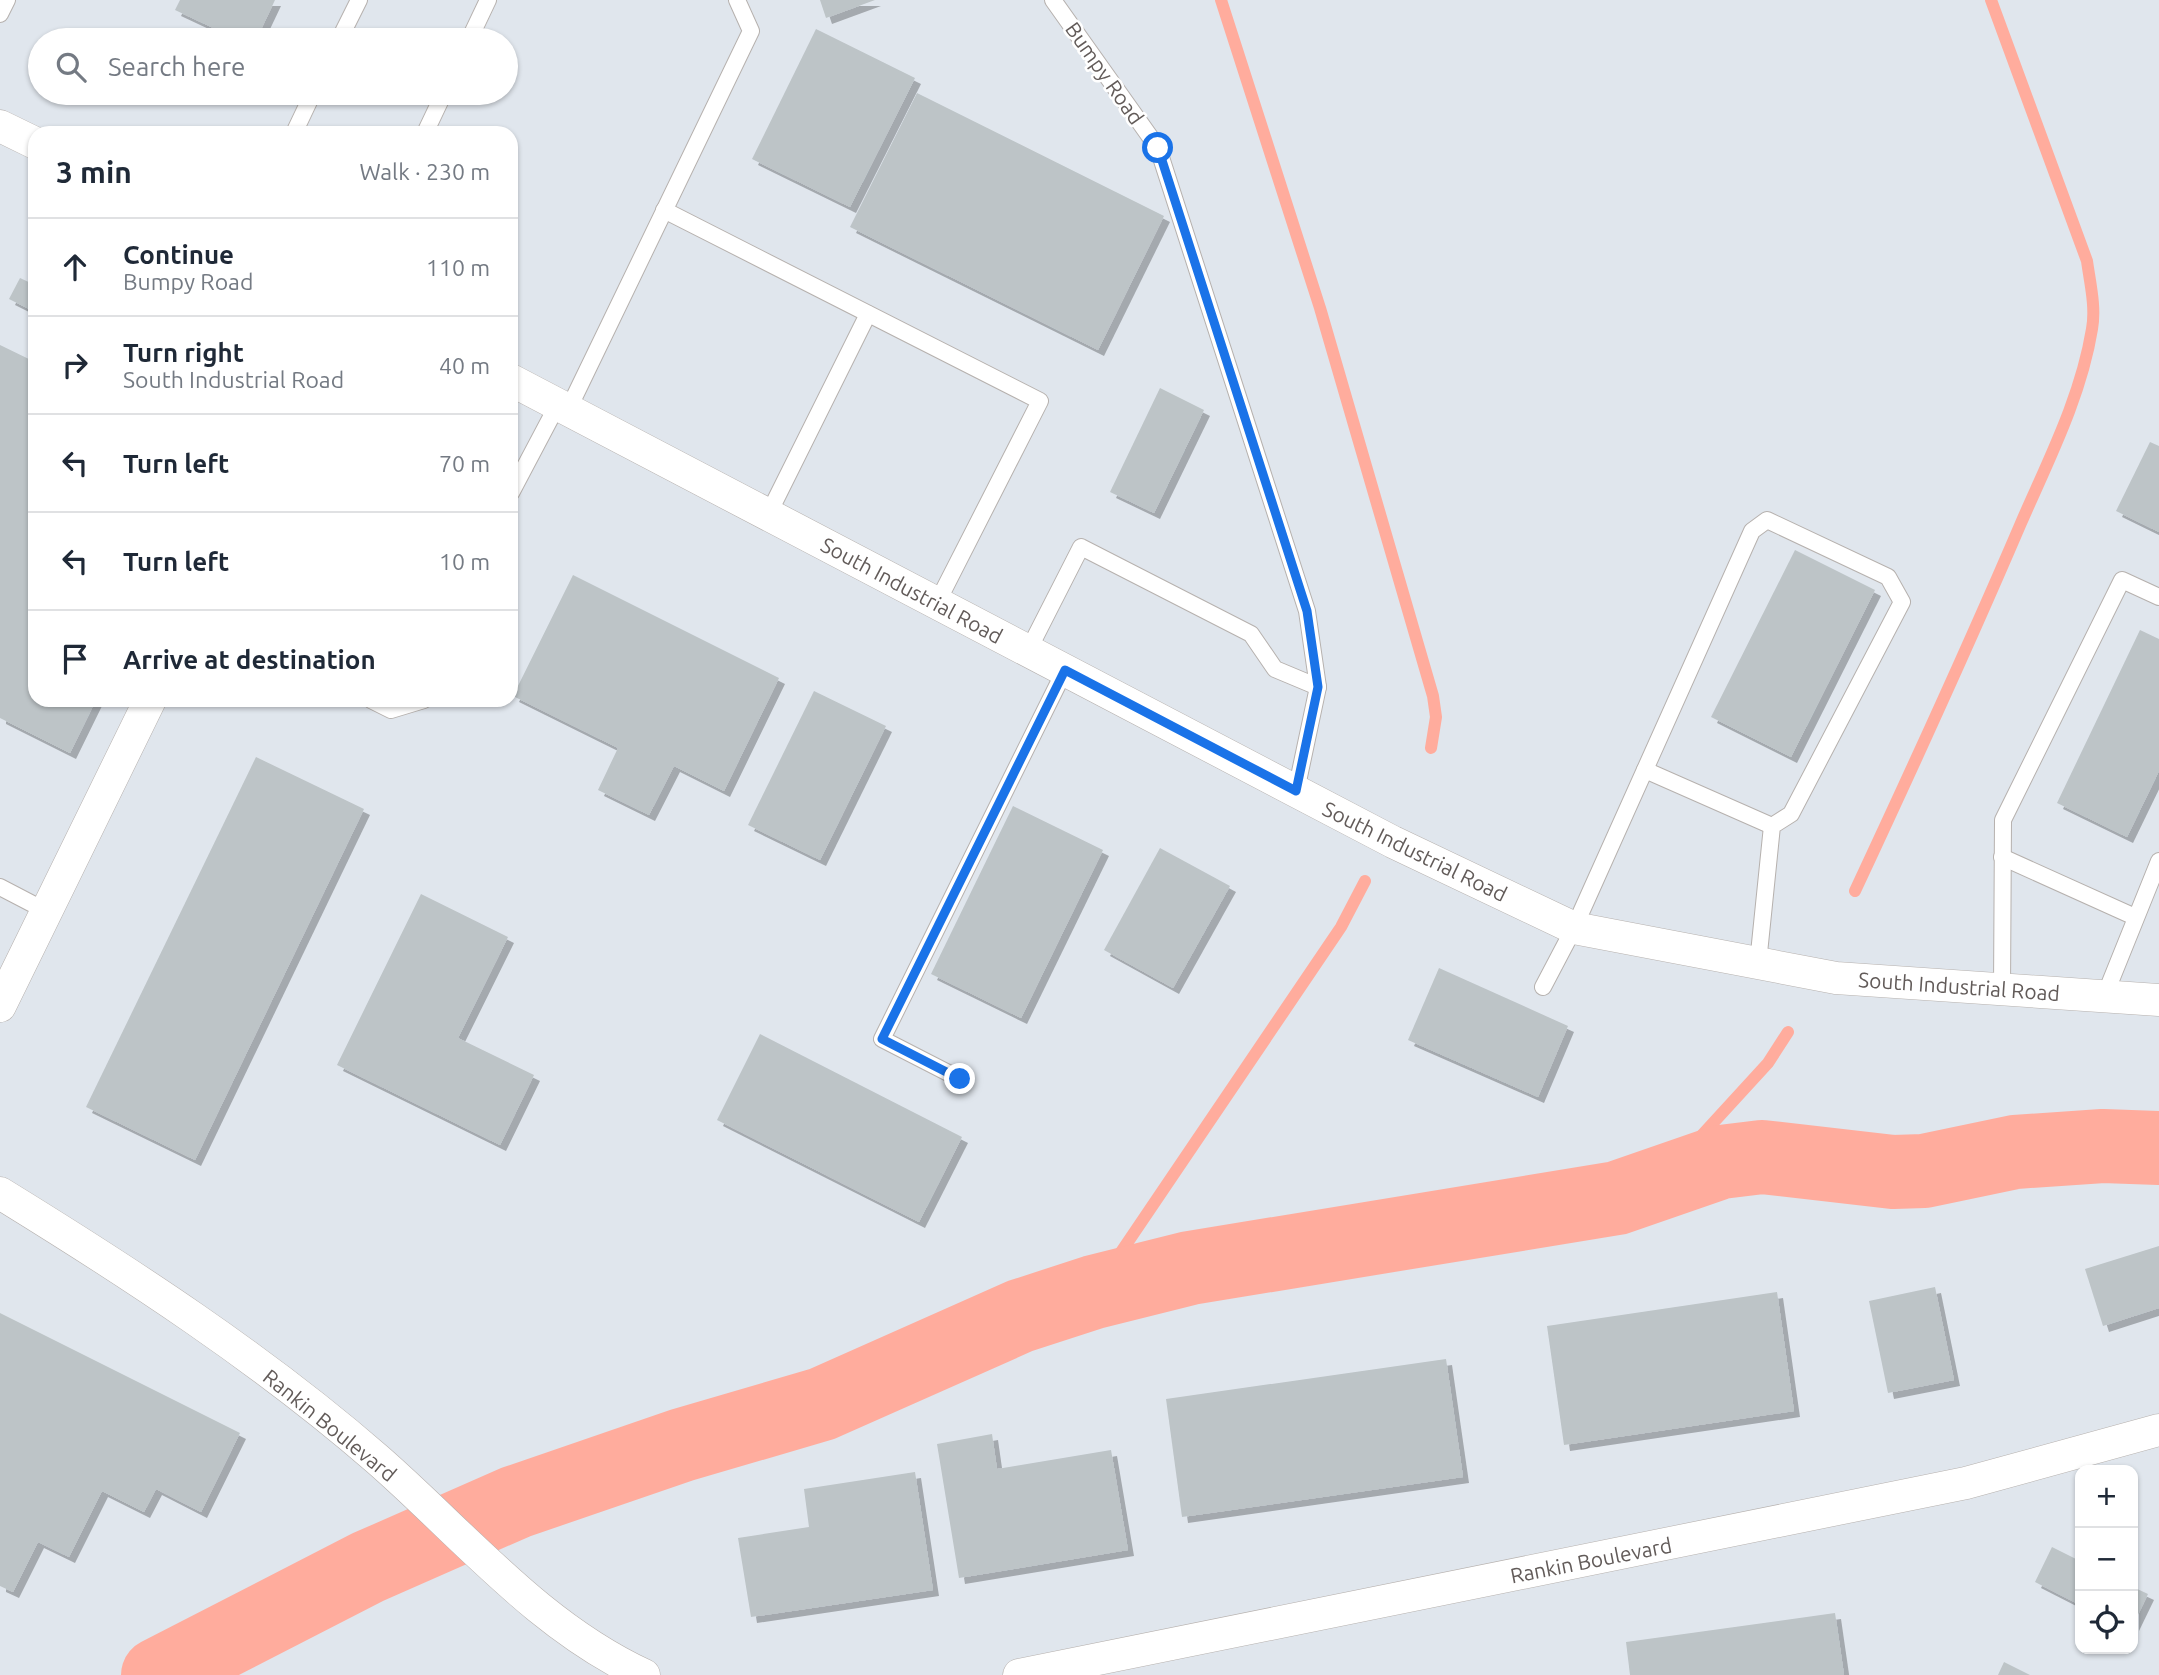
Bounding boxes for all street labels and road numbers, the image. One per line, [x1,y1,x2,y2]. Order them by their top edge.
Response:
street label: Bumpy Road [1061,17,1149,129]
street label: South Industrial Road [817,532,1007,648]
street label: South Industrial Road [1319,796,1511,906]
street label: South Industrial Road [1857,967,2061,1005]
street label: Rankin Boulevard [259,1364,401,1486]
street label: Rankin Boulevard [1508,1533,1674,1587]

